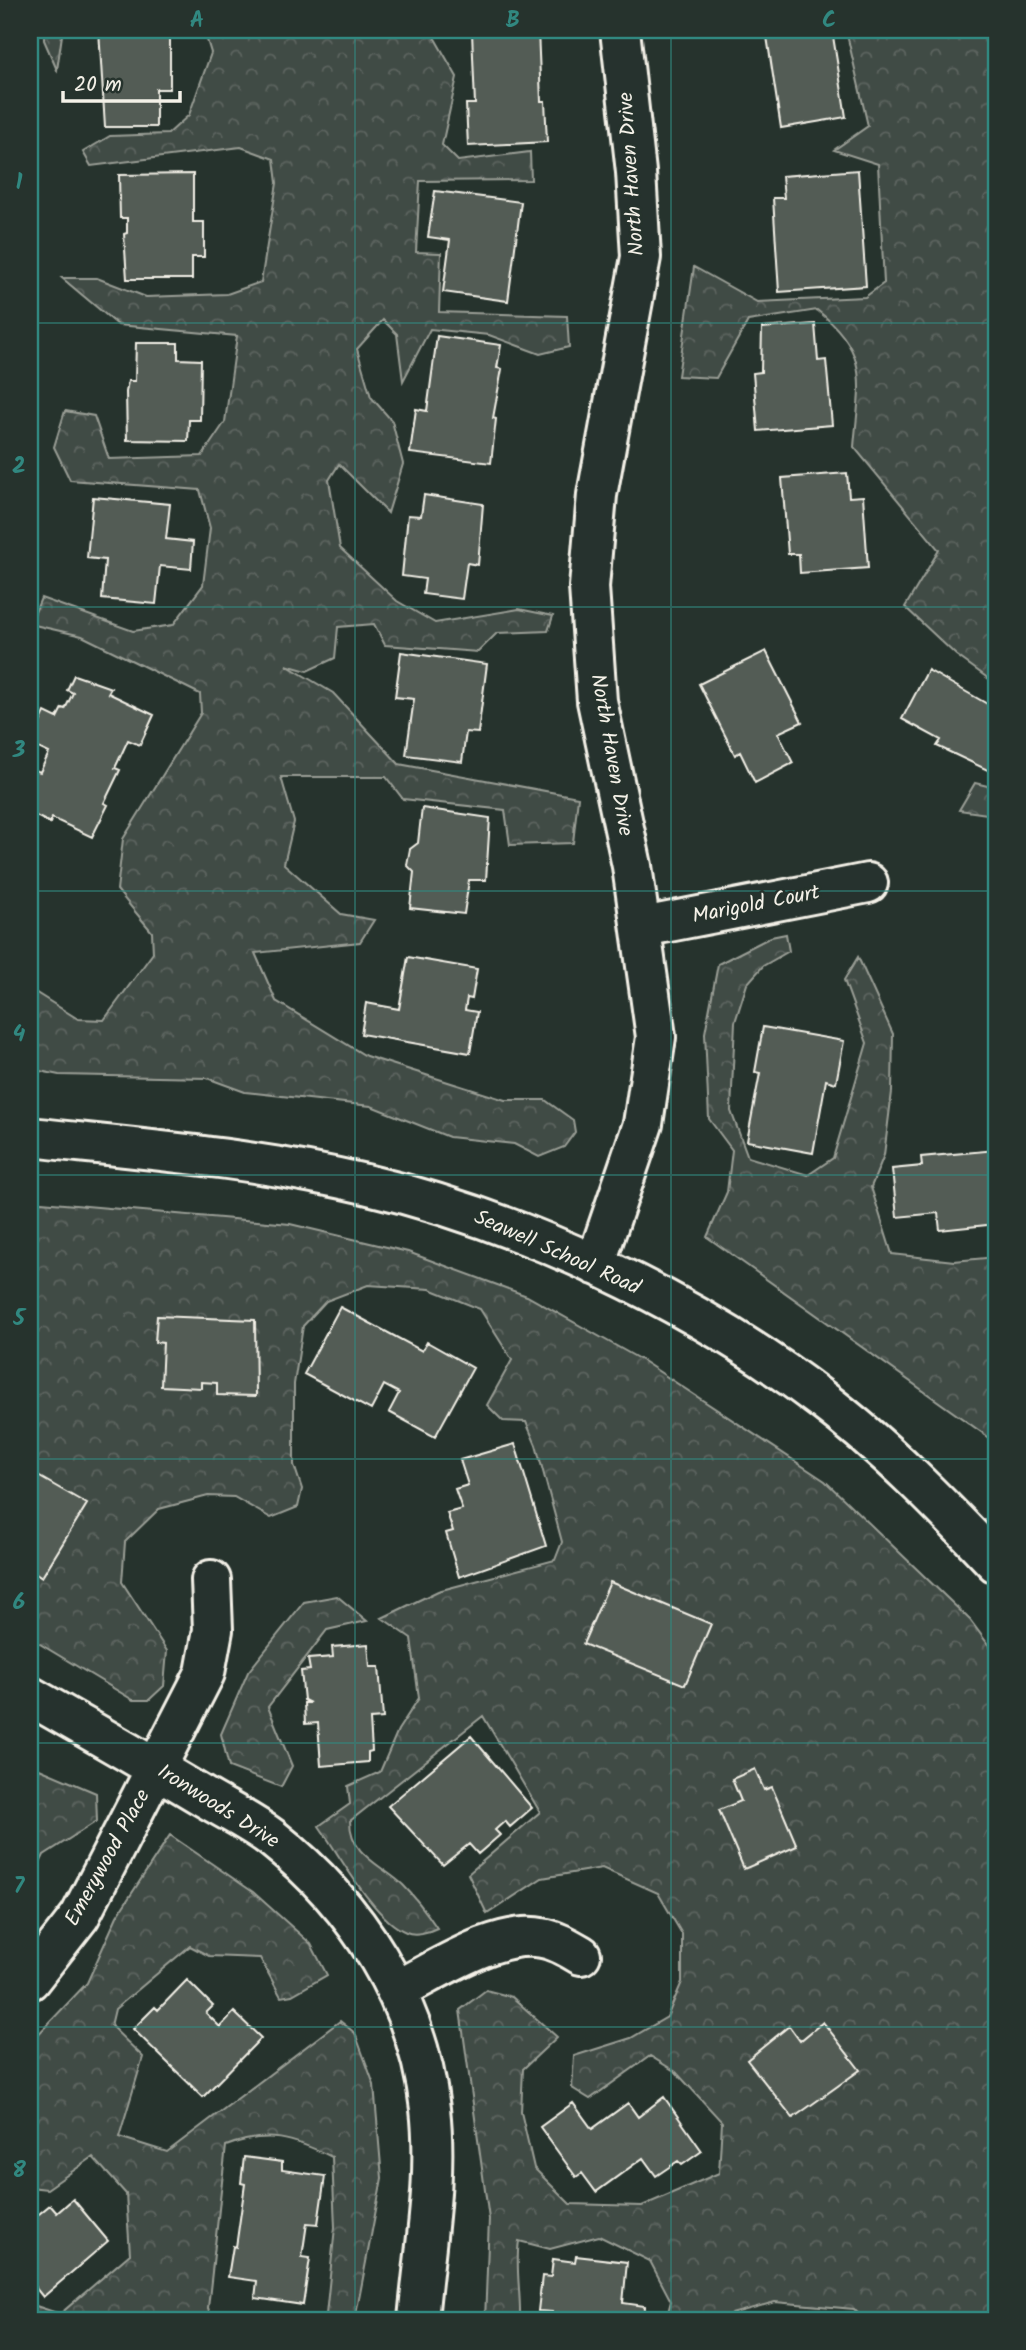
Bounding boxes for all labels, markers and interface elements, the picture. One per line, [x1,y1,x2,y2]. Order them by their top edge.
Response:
text: A [190,3,204,39]
text: B [506,3,520,39]
text: C [822,3,836,39]
scale bar [63,60,180,104]
text: 20 m [74,69,122,102]
street label: North Haven Drive [610,90,654,257]
text: 1 [16,165,23,201]
text: 2 [12,449,26,485]
street label: North Haven Drive [580,671,642,839]
text: 3 [12,733,26,769]
street label: Marigold Court [689,876,823,934]
text: 4 [13,1017,26,1053]
street label: Seawell School Road [468,1201,646,1305]
text: 5 [12,1301,27,1337]
text: 6 [13,1585,25,1621]
street label: Ironwoods Drive [150,1756,286,1858]
street label: Emerywood Place [57,1783,160,1933]
text: 7 [14,1869,26,1905]
text: 8 [12,2153,26,2189]

